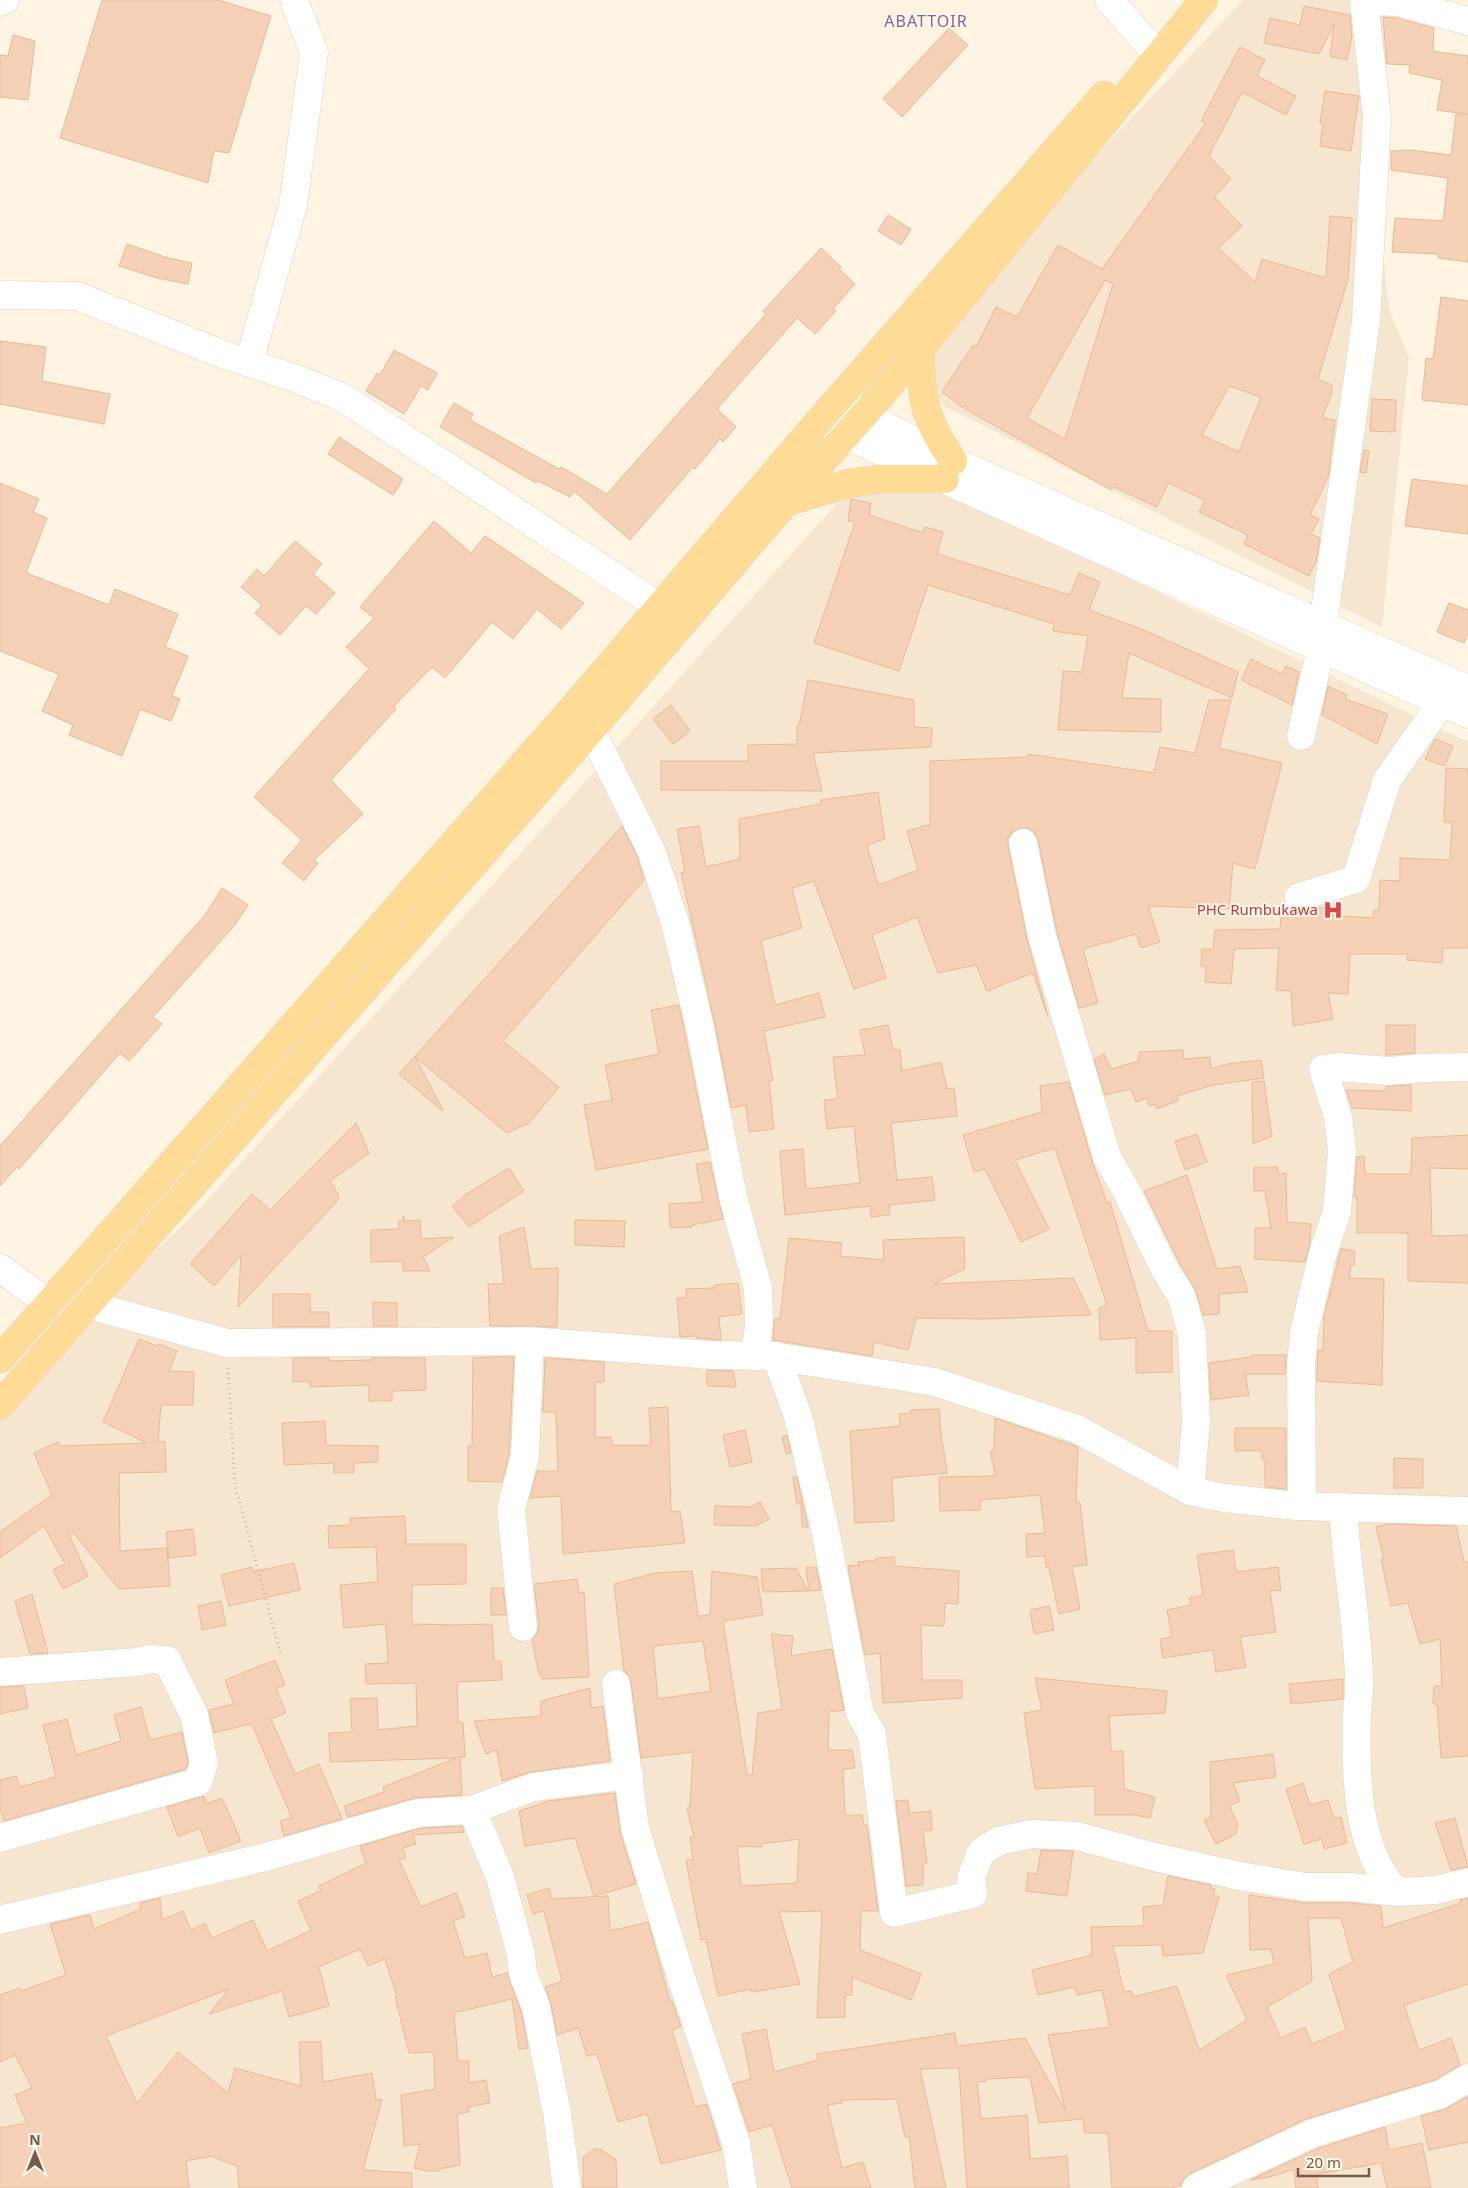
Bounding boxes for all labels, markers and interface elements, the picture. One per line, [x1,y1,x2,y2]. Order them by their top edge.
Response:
district label: ABATTOIR [884,10,968,32]
place label: PHC Rumbukawa [1197,899,1318,919]
hospital icon: PHC Rumbukawa [1322,899,1344,921]
north arrow [10,2128,60,2178]
text: N [29,2130,41,2149]
scale bar [1298,2146,1369,2178]
text: 20 m [1306,2152,1341,2172]

